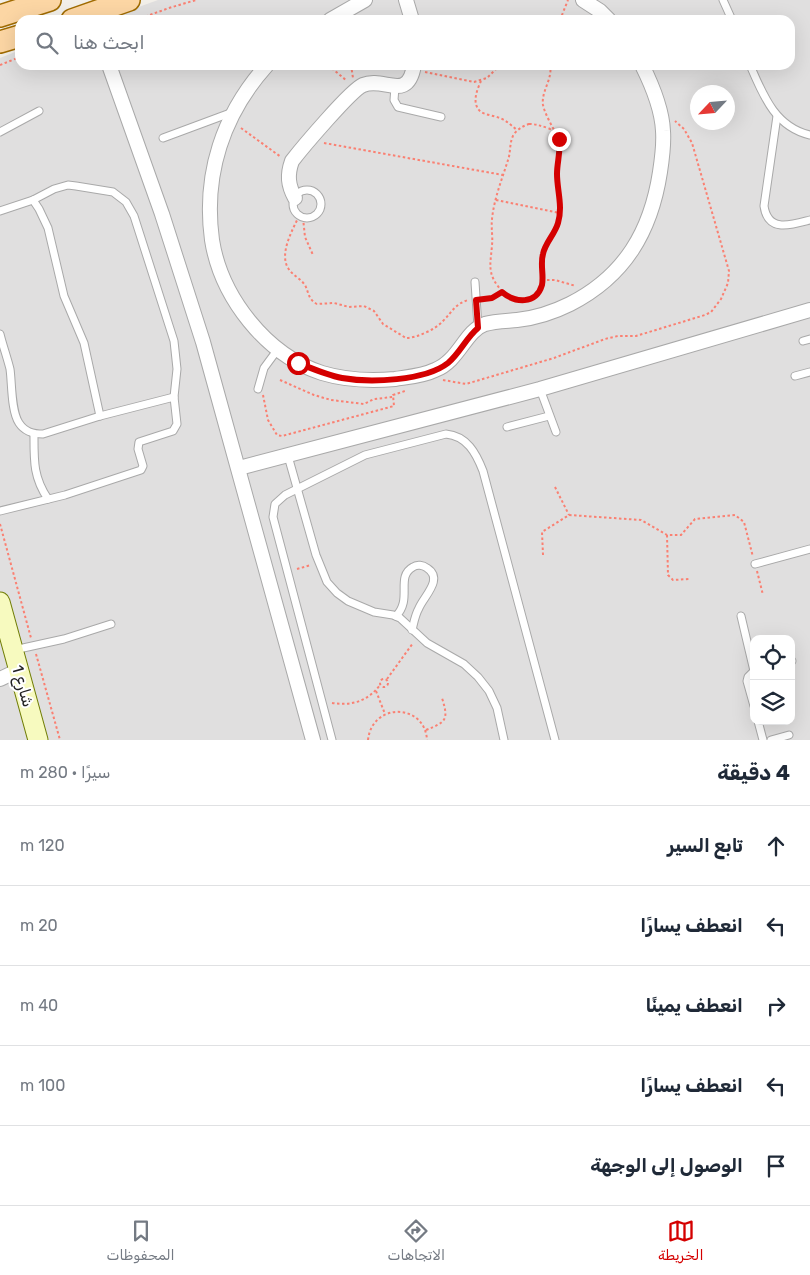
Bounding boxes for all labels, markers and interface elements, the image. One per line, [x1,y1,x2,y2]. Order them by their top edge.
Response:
search box [15,15,795,70]
icon: search [33,29,61,57]
text: ابحث هنا [73,31,145,54]
north arrow [690,85,735,130]
route end [548,128,571,151]
route start [287,352,310,375]
map controls [750,635,795,725]
button: locate [750,635,795,680]
street label: شارع 1 [6,663,38,710]
button: layers [750,680,795,725]
text: 4 دقيقة [717,760,790,785]
text: سيرًا · 280 m [20,763,111,782]
icon: ahead [762,832,790,860]
text: تابع السير [667,834,743,857]
text: 120 m [20,836,65,855]
icon: left [762,912,790,940]
text: انعطف يسارًا [640,914,743,937]
text: 20 m [20,916,58,935]
icon: right [762,992,790,1020]
text: انعطف يمينًا [646,994,743,1017]
text: 40 m [20,996,58,1015]
icon: left [762,1072,790,1100]
text: انعطف يسارًا [640,1074,743,1097]
text: 100 m [20,1076,65,1095]
icon: arrive [762,1152,790,1180]
text: الوصول إلى الوجهة [590,1154,743,1177]
tab: المحفوظات [107,1217,175,1264]
tab: الاتجاهات [388,1217,445,1264]
tab: الخريطة [658,1217,704,1264]

